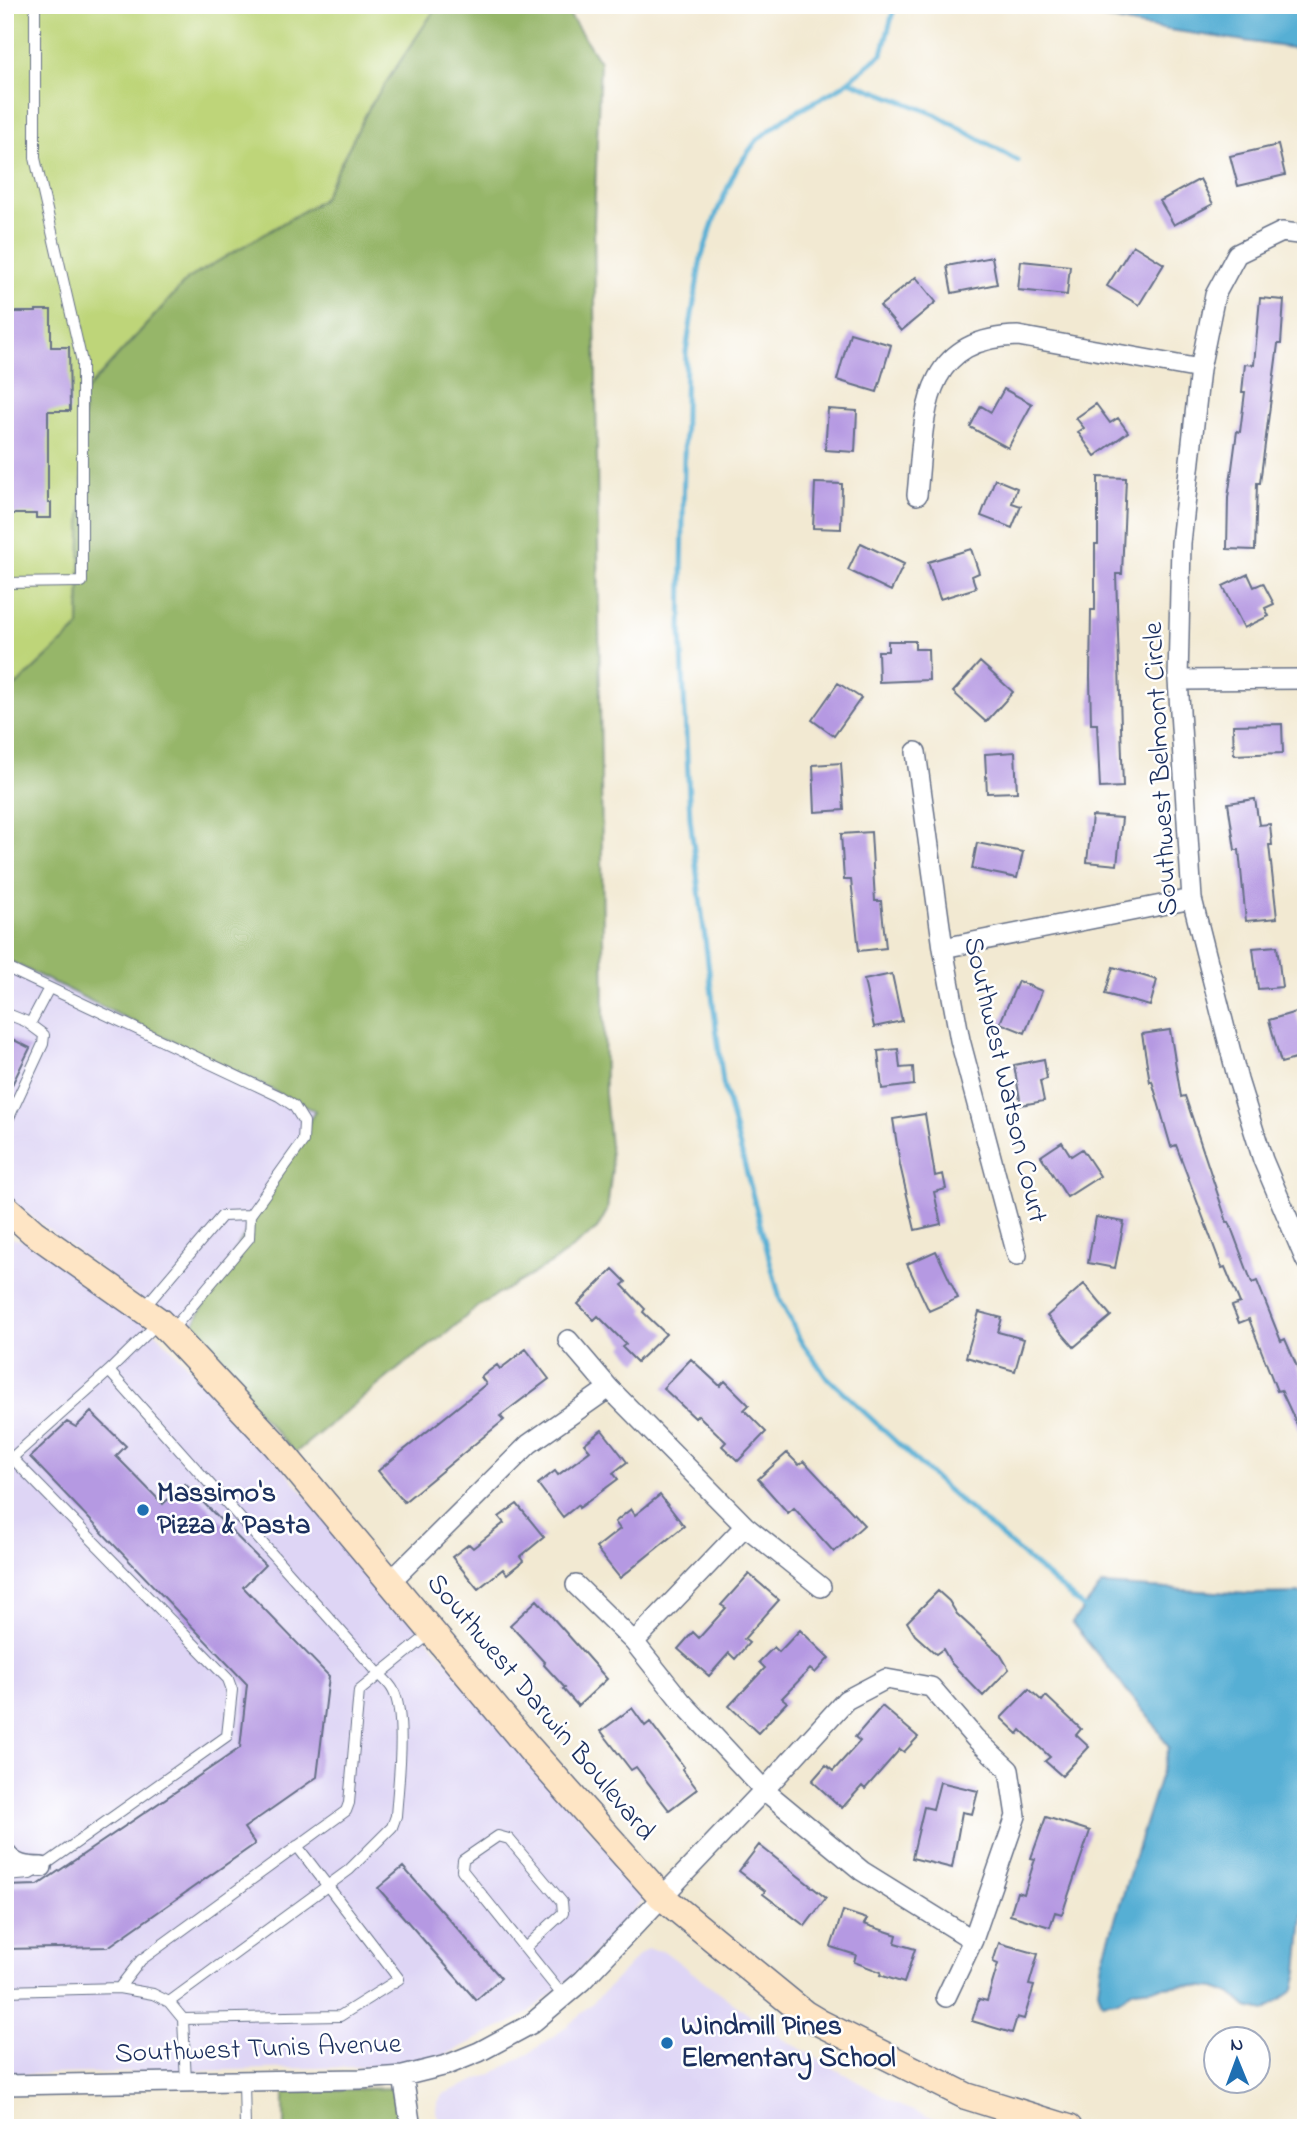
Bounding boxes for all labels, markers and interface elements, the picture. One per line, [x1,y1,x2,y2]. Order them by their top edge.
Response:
street label: Southwest Belmont Circle [1134,621,1190,917]
street label: Southwest Watson Court [951,933,1057,1227]
place label: Massimo's Pizza & Pasta [157,1474,310,1547]
marker: Massimo's Pizza & Pasta [135,1502,151,1518]
street label: Southwest Darwin Boulevard [416,1565,665,1851]
place label: Windmill Pines Elementary School [681,2007,896,2080]
street label: Southwest Tunis Avenue [114,2024,403,2075]
north arrow [1202,2024,1272,2094]
text: N [1230,2032,1244,2059]
marker: Windmill Pines Elementary School [659,2035,675,2051]

